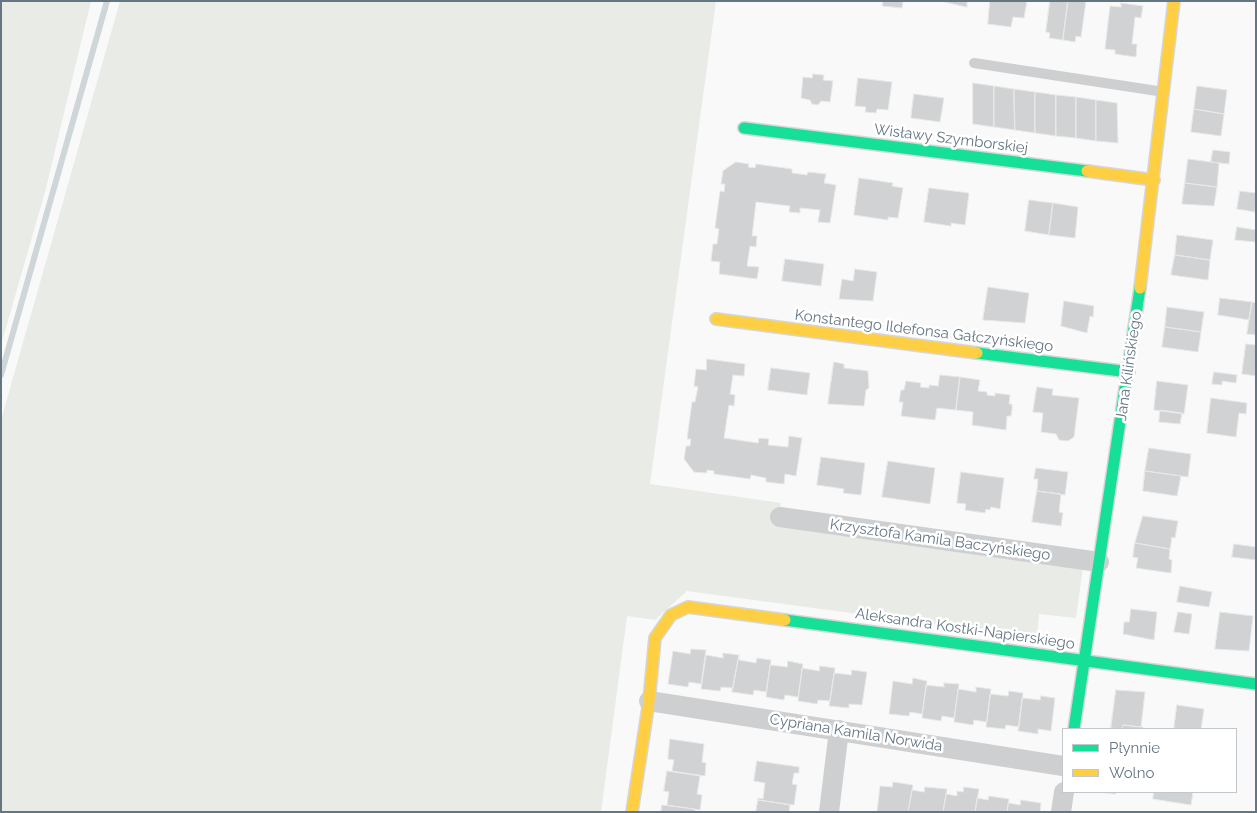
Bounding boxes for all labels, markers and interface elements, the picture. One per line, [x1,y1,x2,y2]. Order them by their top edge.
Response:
street label: Wisławy Szymborskiej [873,121,1029,157]
street label: Konstantego Ildefonsa Gałczyńskiego [794,306,1054,356]
street label: Jana Kilińskiego [1112,310,1146,422]
street label: Krzysztofa Kamila Baczyńskiego [829,516,1051,564]
street label: Aleksandra Kostki-Napierskiego [854,605,1076,653]
street label: Cypriana Kamila Norwida [768,710,944,756]
legend [1062,728,1237,793]
text: Płynnie [1109,739,1160,757]
text: Wolno [1109,764,1154,782]

